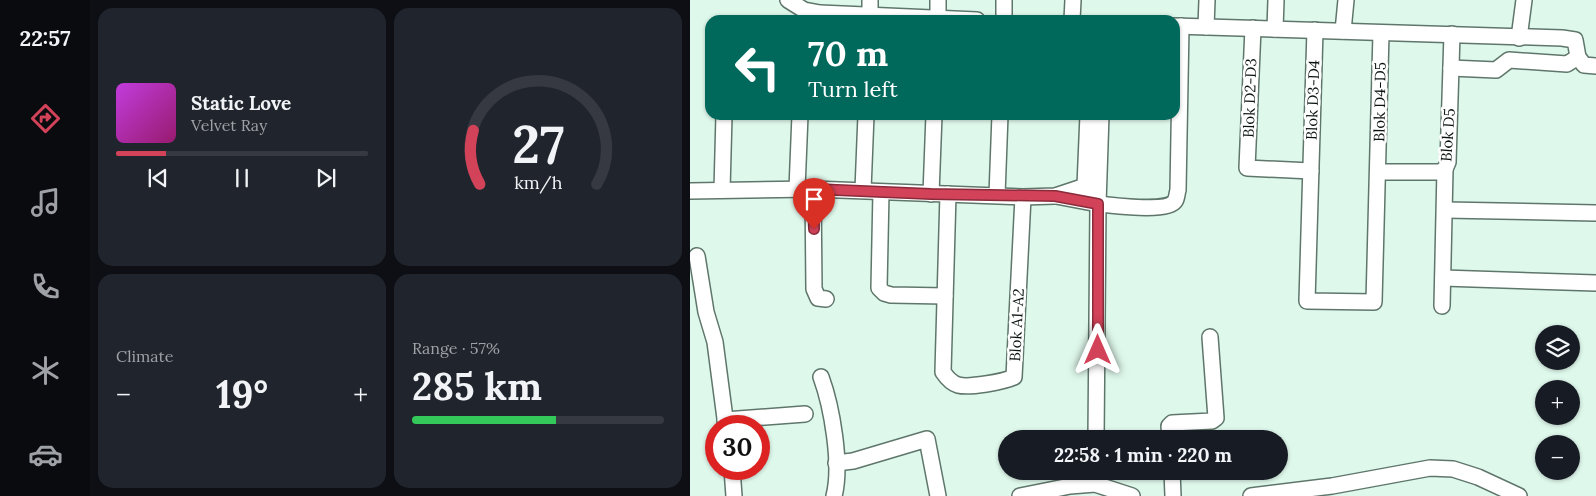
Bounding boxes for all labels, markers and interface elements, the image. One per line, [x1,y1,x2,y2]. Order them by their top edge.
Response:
text: 22:57 [19,24,71,52]
text: 70 m [808,31,888,76]
icon: left [725,35,790,100]
street label: Blok D2-D3 [1239,58,1260,138]
street label: Blok D3-D4 [1302,60,1323,140]
street label: Blok D4-D5 [1369,62,1390,142]
text: Turn left [808,75,898,103]
text: Static Love [191,91,291,115]
icon: directions [28,101,63,136]
street label: Blok D5 [1436,108,1459,162]
text: 27 [512,111,564,177]
text: Velvet Ray [191,115,267,135]
icon: previous [144,164,172,192]
icon: pause [228,164,256,192]
icon: next [312,164,340,192]
text: km/h [514,171,562,194]
pin [793,178,835,229]
icon: music [28,185,63,220]
icon: arrive [800,185,828,213]
icon: phone [28,269,63,304]
street label: Blok A1-A2 [1005,288,1028,362]
position arrow [1071,323,1123,375]
map controls [1535,325,1580,480]
button: layers [1535,325,1580,370]
text: Range · 57% [412,338,500,358]
text: Climate [116,346,173,366]
icon: climate [28,353,63,388]
text: 285 km [412,362,542,410]
text: 19° [216,370,268,418]
text: − [116,377,131,413]
text: + [353,377,368,413]
button: + [1535,380,1580,425]
speed limit sign: 30 [705,415,770,480]
button: − [1535,435,1580,480]
icon: car [28,437,63,472]
text: 22:58 · 1 min · 220 m [1054,443,1232,467]

